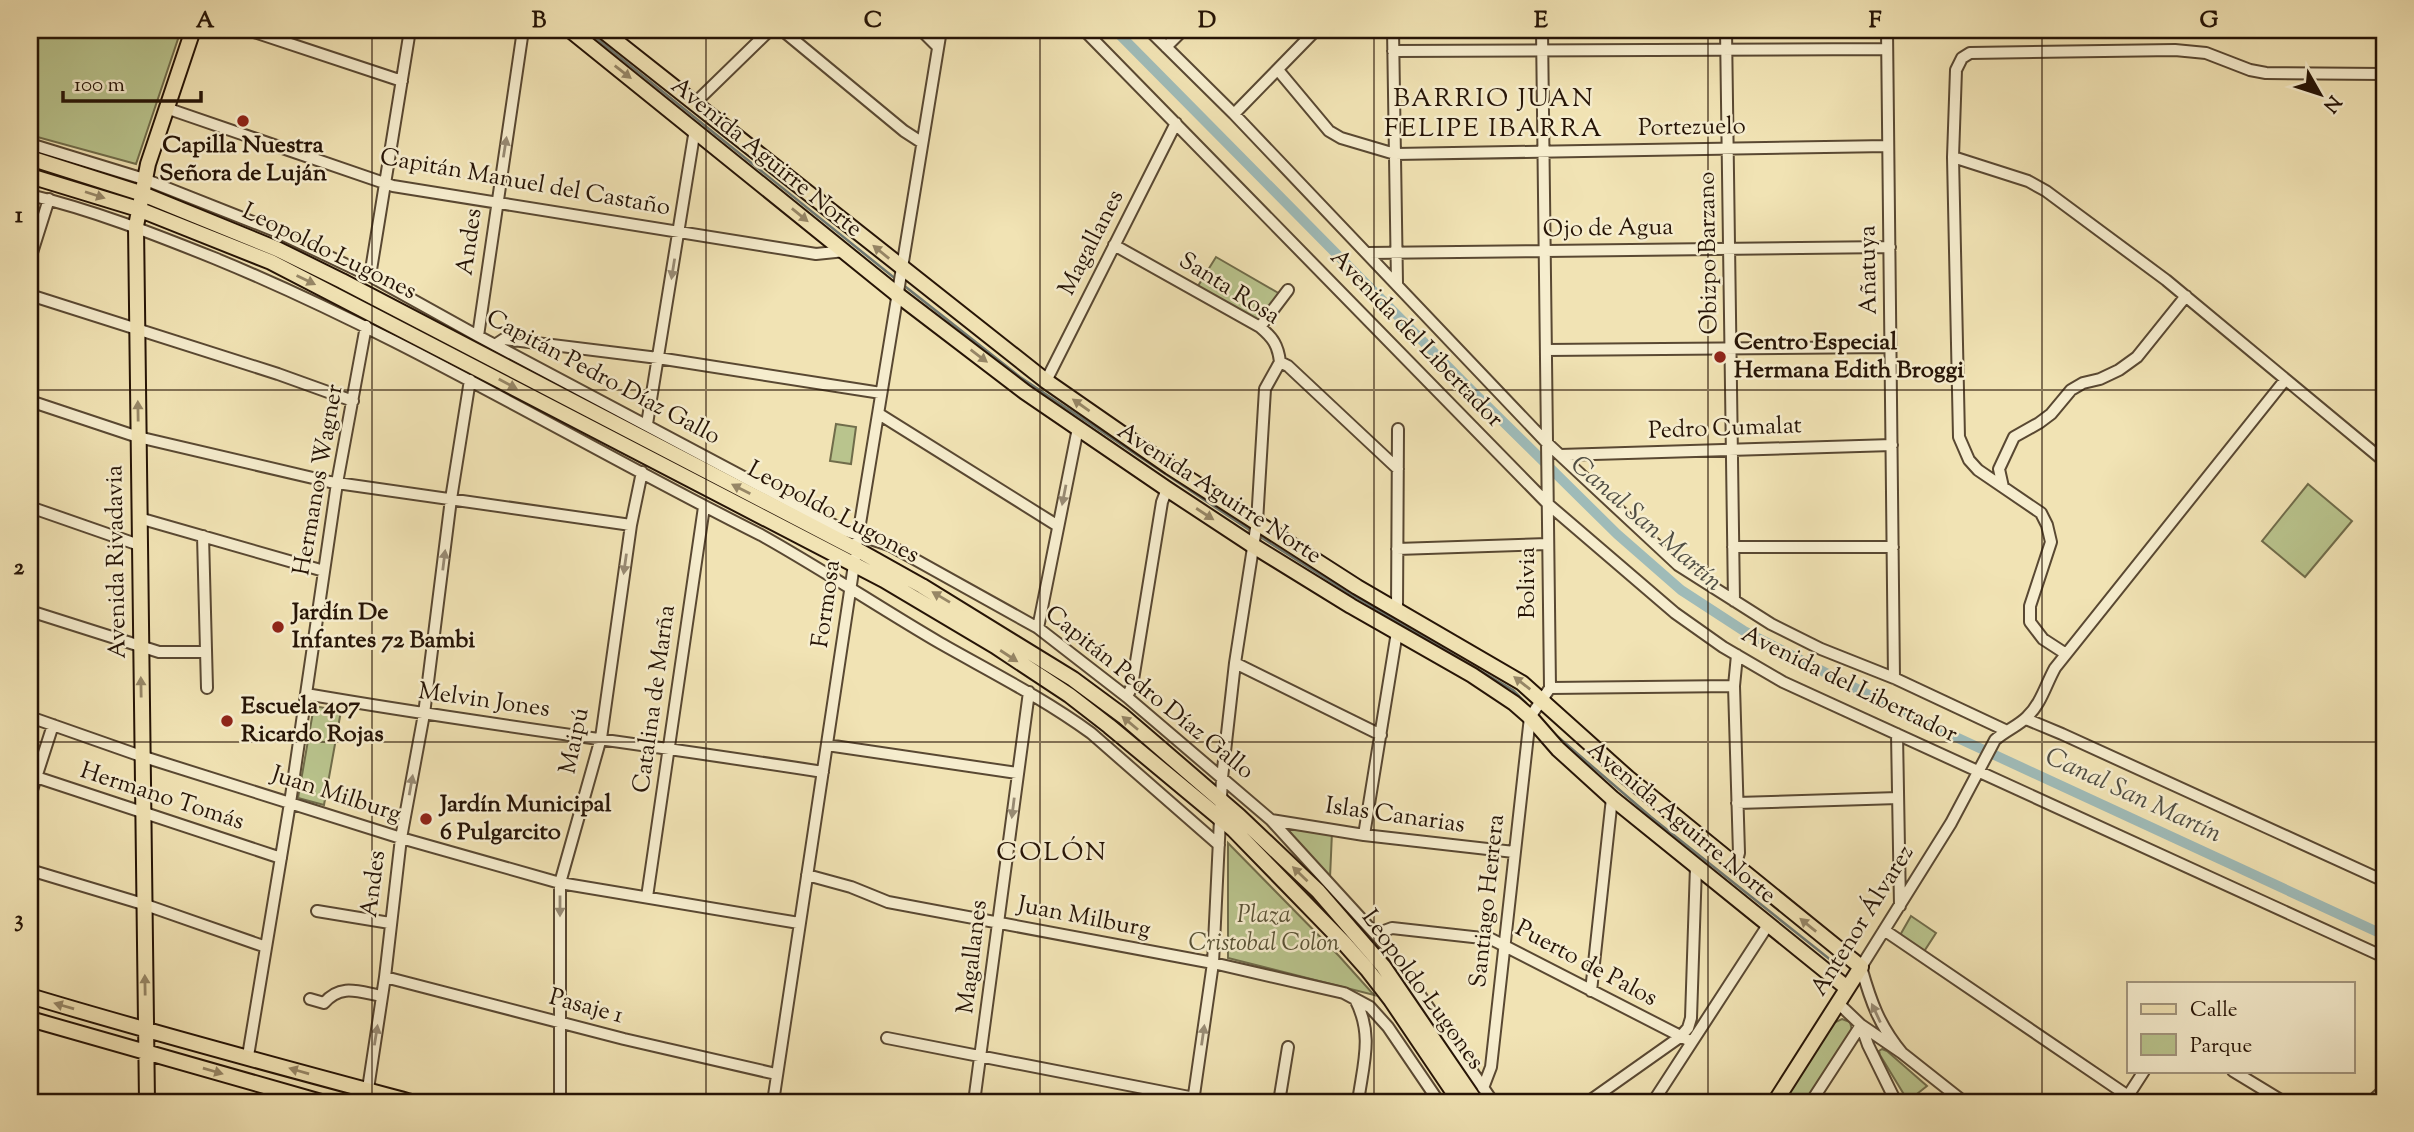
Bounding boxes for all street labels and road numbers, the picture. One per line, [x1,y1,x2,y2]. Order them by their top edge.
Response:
street label: Avenida Aguirre Norte [663,70,869,246]
street label: Portezuelo [1638,110,1746,146]
street label: Capitán Manuel del Castaño [377,141,673,225]
street label: Obizpo Barzano [1691,171,1727,335]
street label: Magallanes [1051,184,1133,302]
street label: Leopoldo Lugones [236,195,422,309]
street label: Andes [448,206,492,278]
street label: Ojo de Agua [1542,211,1674,247]
street label: Añatuya [1851,225,1887,315]
street label: Avenida del Libertador [1322,242,1510,436]
street label: Santa Rosa [1172,244,1286,334]
street label: Capitán Pedro Díaz Gallo [480,302,726,454]
street label: Hermanos Wagner [285,382,353,578]
street label: Pedro Cumalat [1648,409,1802,449]
street label: Avenida Aguirre Norte [1110,415,1328,573]
street label: Leopoldo Lugones [741,453,925,573]
street label: Avenida Rivadavia [98,465,136,659]
street label: Bolivia [1511,547,1545,619]
street label: Formosa [804,558,850,650]
street label: Capitán Pedro Díaz Gallo [1037,598,1261,788]
street label: Catalina de Marña [625,603,685,795]
street label: Avenida del Libertador [1735,618,1963,752]
street label: Melvin Jones [416,675,552,727]
street label: Maipú [551,705,599,777]
street label: Avenida Aguirre Norte [1579,734,1783,912]
street label: Hermano Tomás [76,754,248,840]
street label: Juan Milburg [265,757,406,832]
street label: Islas Canarias [1323,789,1467,843]
street label: Santiago Herrera [1462,813,1514,989]
street label: Antenor Álvarez [1803,839,1923,1003]
street label: Andes [353,848,395,920]
street label: Juan Milburg [1013,888,1154,948]
street label: Magallanes [949,898,997,1016]
street label: Leopoldo Lugones [1352,903,1492,1077]
street label: Puerto de Palos [1509,912,1663,1016]
street label: Pasaje 1 [545,981,627,1033]

